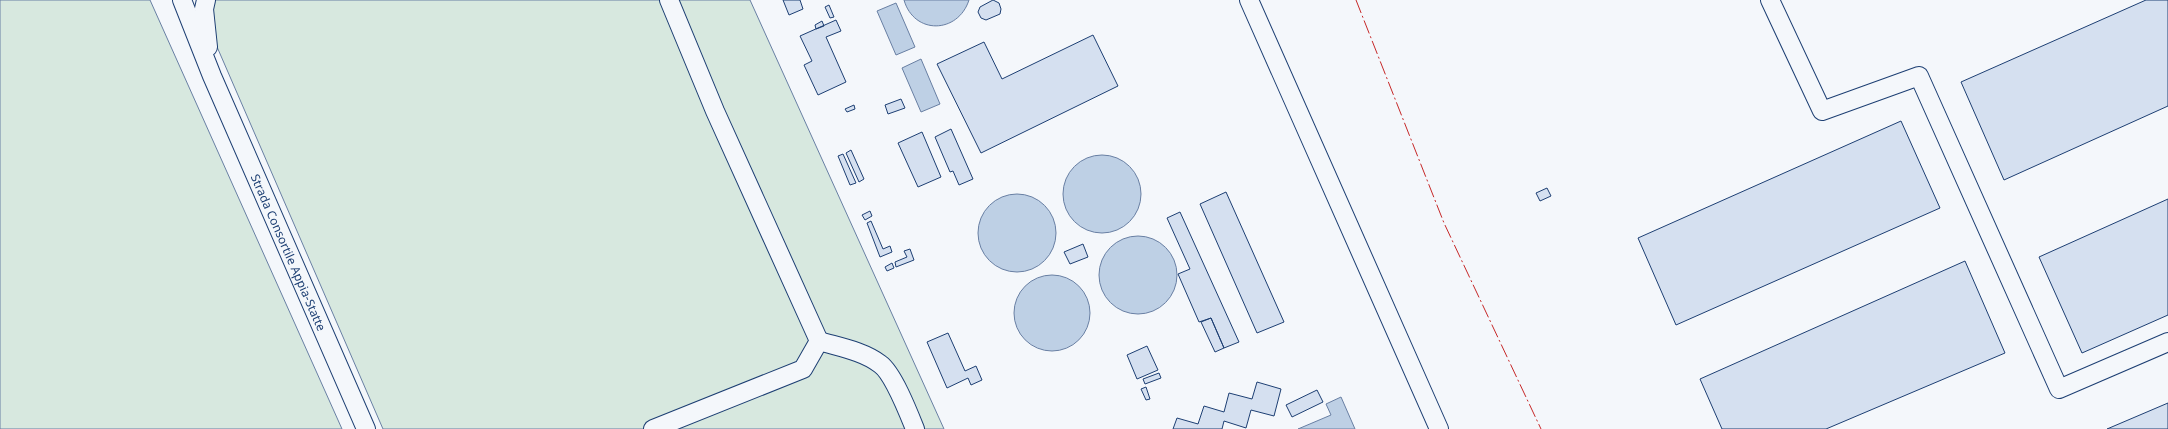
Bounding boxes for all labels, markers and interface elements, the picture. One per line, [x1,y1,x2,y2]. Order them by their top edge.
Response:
street label: Strada Consortile Appia-Statte [247,171,331,334]

